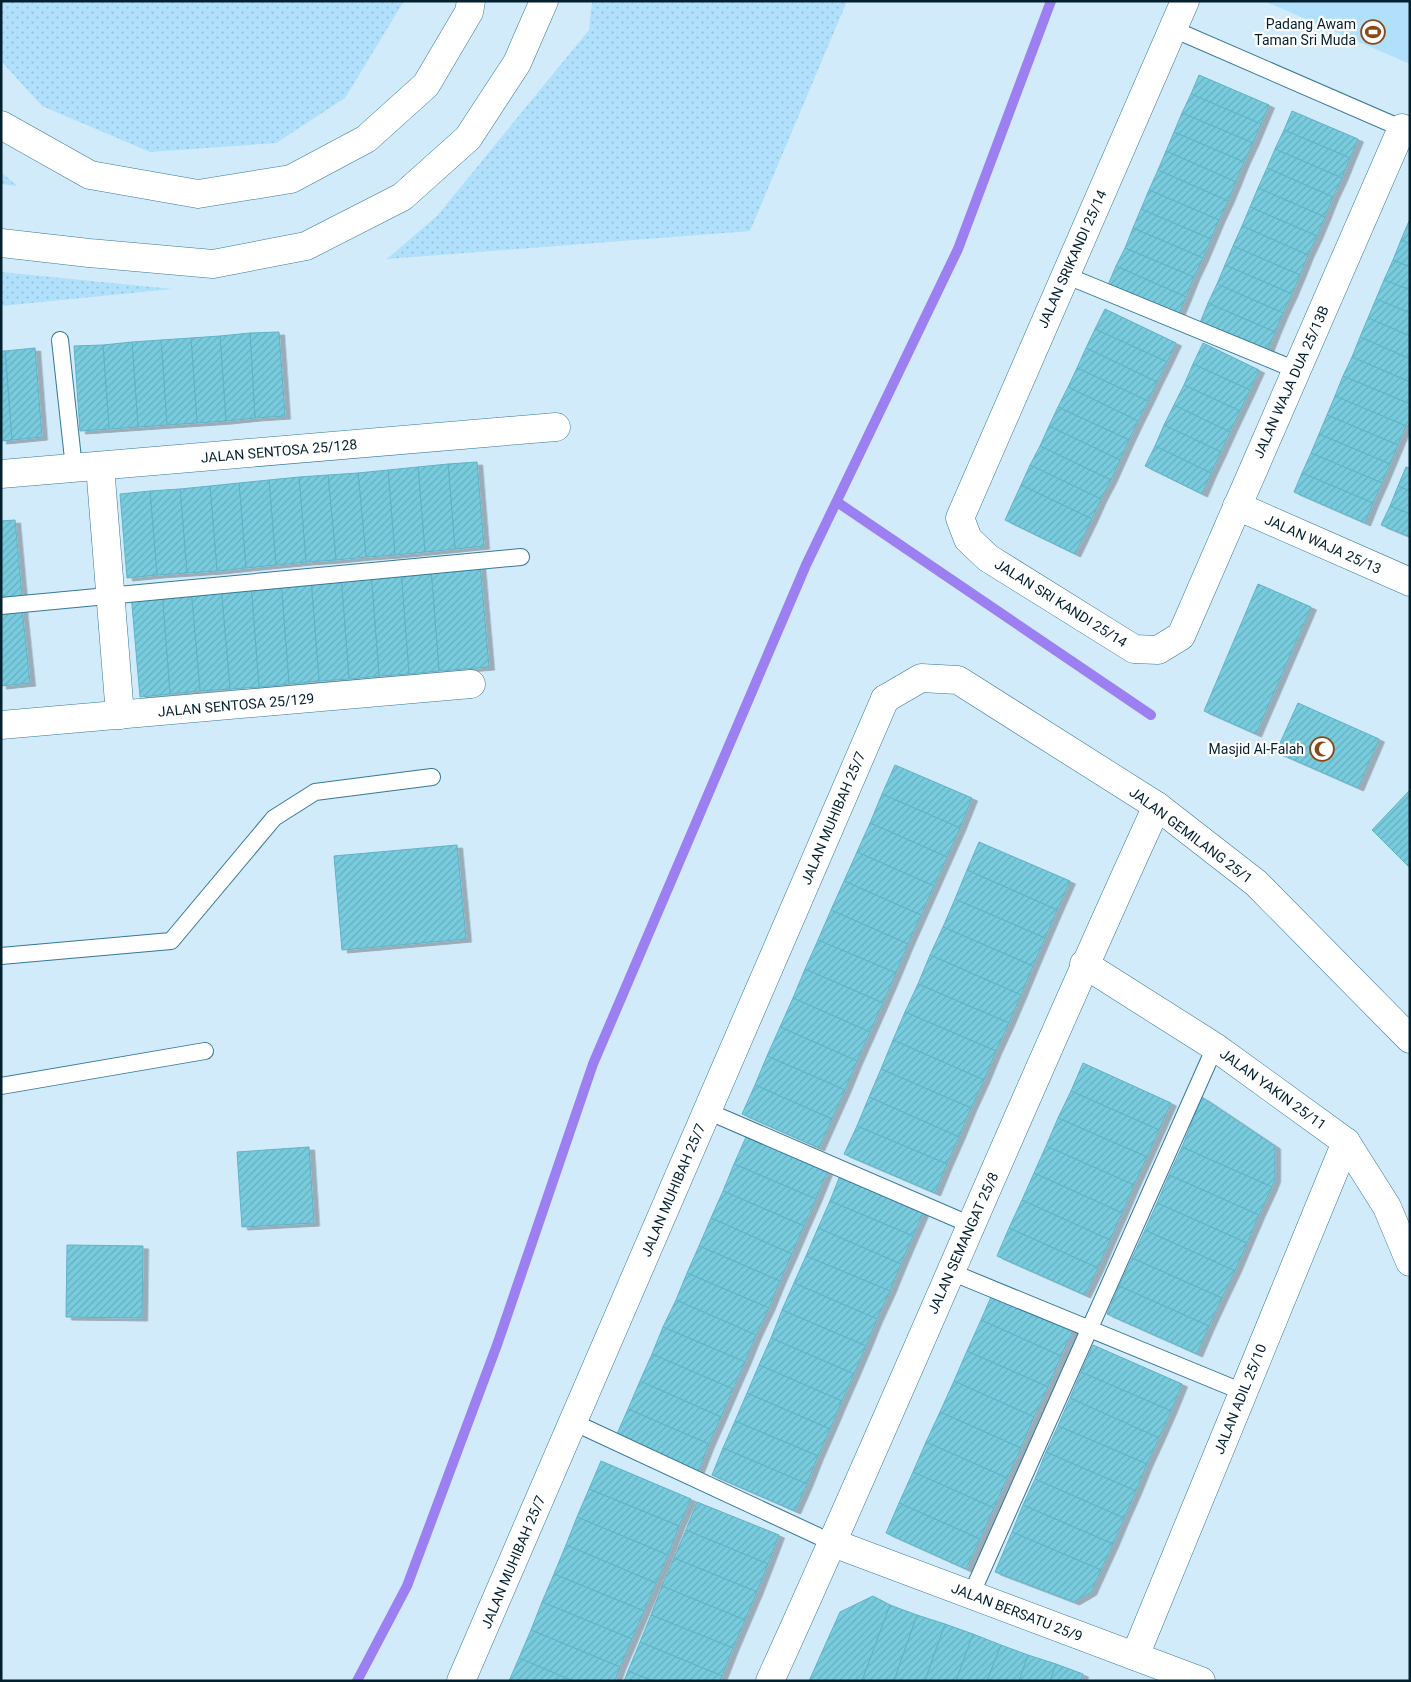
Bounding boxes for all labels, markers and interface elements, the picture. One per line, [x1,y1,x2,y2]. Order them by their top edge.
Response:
place label: Padang Awam Taman Sri Muda [1254,16,1356,48]
sports icon: Padang Awam Taman Sri Muda [1360,19,1386,45]
street label: JALAN SRIKANDI 25/14 [1034,187,1110,330]
street label: JALAN WAJA DUA 25/13B [1250,303,1332,461]
street label: JALAN SENTOSA 25/128 [200,436,358,466]
street label: JALAN WAJA 25/13 [1262,511,1384,577]
street label: JALAN SRI KANDI 25/14 [992,556,1130,650]
street label: JALAN SENTOSA 25/129 [157,690,315,720]
mosque icon: Masjid Al-Falah [1309,736,1335,762]
place label: Masjid Al-Falah [1209,741,1304,757]
street label: JALAN MUHIBAH 25/7 [798,749,868,887]
street label: JALAN GEMILANG 25/1 [1126,784,1256,886]
street label: JALAN YAKIN 25/11 [1217,1045,1329,1133]
street label: JALAN MUHIBAH 25/7 [638,1121,708,1259]
street label: JALAN SEMANGAT 25/8 [924,1170,1002,1316]
street label: JALAN ADIL 25/10 [1211,1341,1269,1456]
street label: JALAN MUHIBAH 25/7 [478,1493,548,1631]
street label: JALAN BERSATU 25/9 [949,1580,1085,1644]

